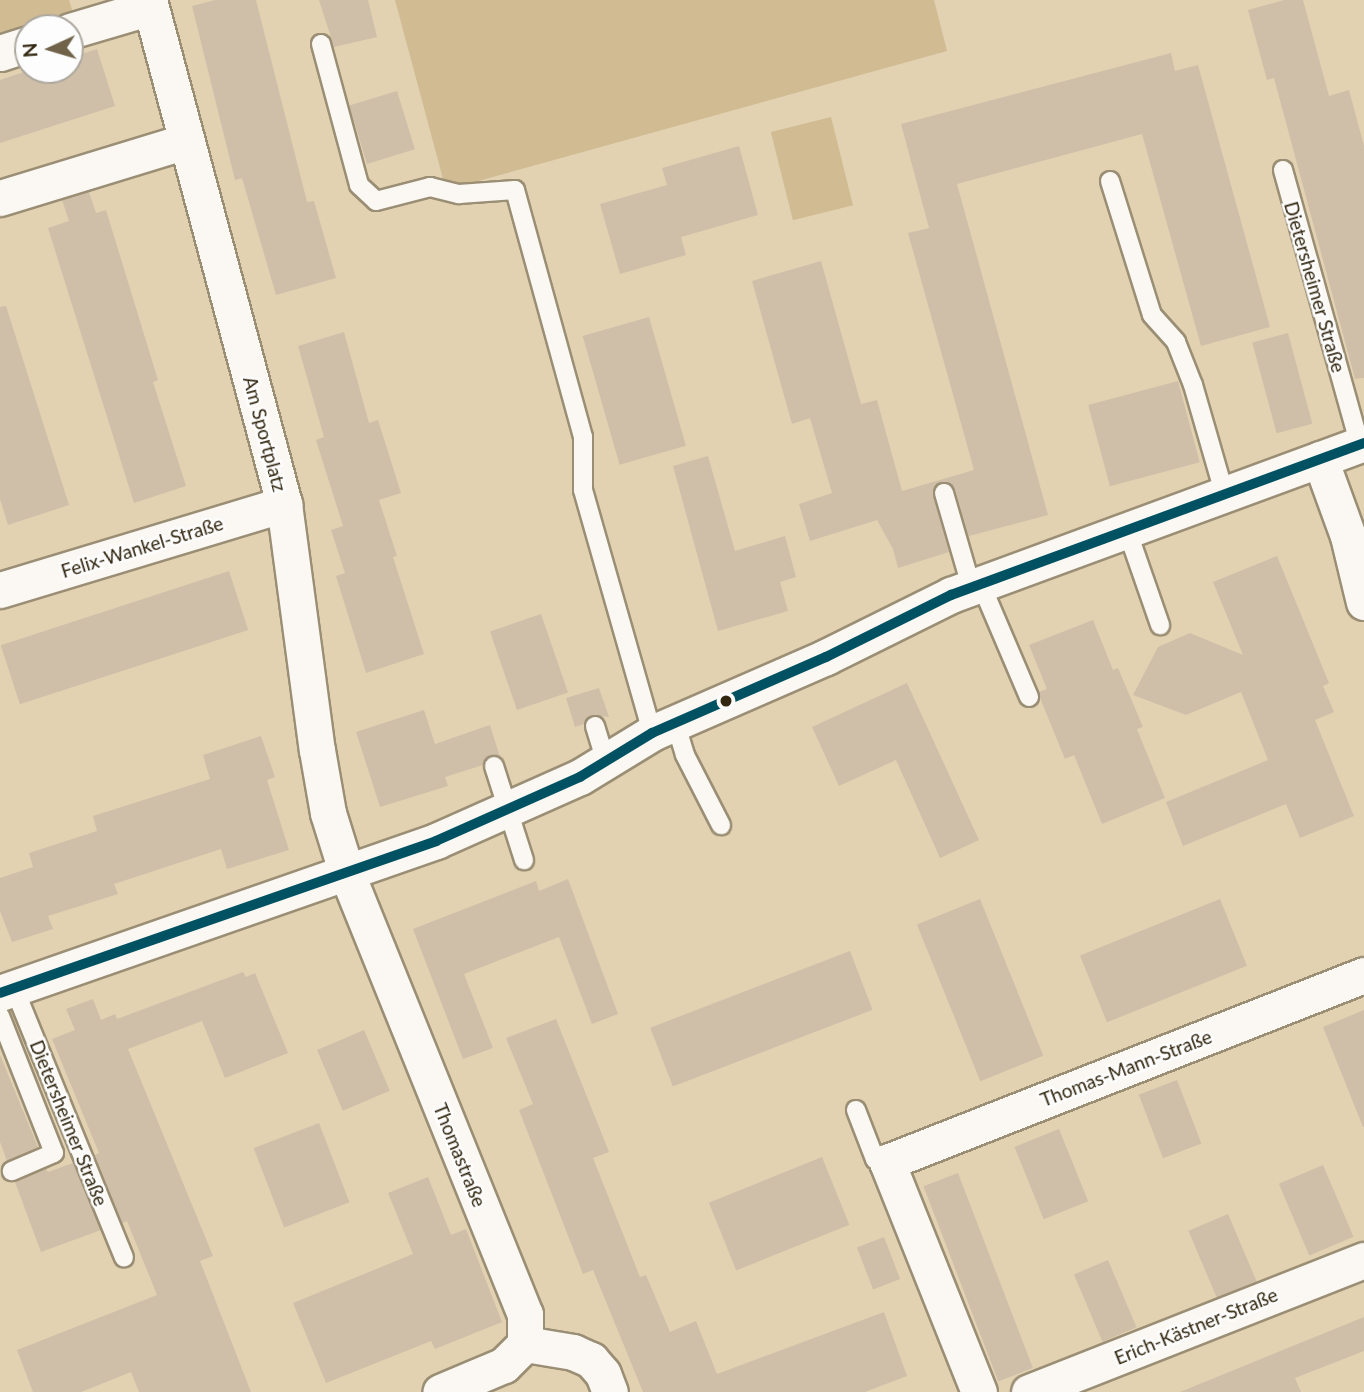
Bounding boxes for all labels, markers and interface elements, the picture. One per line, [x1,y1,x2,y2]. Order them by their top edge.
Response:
north arrow [14,14,84,84]
text: N [18,42,42,58]
street label: Dietersheimer Straße [1280,199,1350,375]
street label: Am Sportplatz [239,374,291,494]
street label: Felix-Wankel-Straße [58,512,226,582]
unlabelled marker [719,694,733,708]
street label: Thomas-Mann-Straße [1037,1025,1215,1111]
street label: Dietersheimer Straße [25,1037,113,1209]
street label: Thomastraße [429,1100,491,1210]
street label: Erich-Kästner-Straße [1111,1283,1281,1369]

